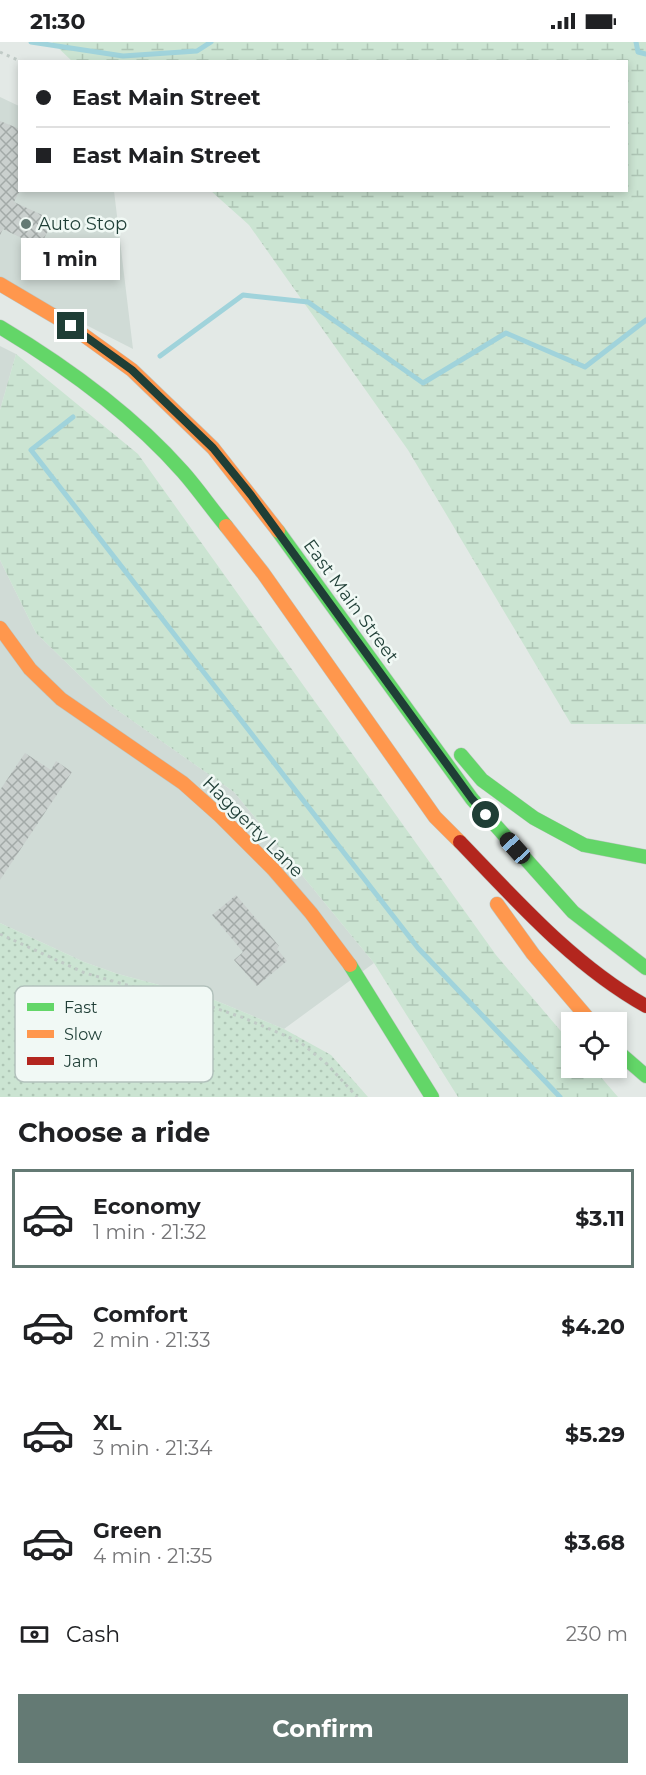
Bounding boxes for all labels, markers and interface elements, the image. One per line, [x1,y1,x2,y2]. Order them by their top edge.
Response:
text: 21:30 [30,8,85,35]
text: East Main Street [72,84,261,111]
text: East Main Street [72,142,261,169]
place label: Auto Stop [38,213,127,235]
marker: Auto Stop [19,217,33,231]
callout: 1 min [22,239,121,281]
text: 1 min [43,247,98,271]
route end [57,312,84,339]
street label: East Main Street [299,535,403,667]
street label: Haggerty Lane [198,772,308,882]
route start [472,801,499,828]
car [496,829,534,867]
legend [15,986,213,1082]
text: Fast [64,998,98,1017]
map controls [561,1012,627,1078]
button: locate [561,1012,627,1078]
text: Slow [64,1025,102,1044]
text: Jam [63,1052,98,1071]
text: Choose a ride [18,1116,210,1149]
icon: car [21,1192,75,1246]
text: Economy [93,1193,201,1220]
text: $3.11 [575,1205,625,1232]
text: 1 min · 21:32 [93,1220,206,1244]
icon: car [21,1300,75,1354]
text: Comfort [93,1301,188,1328]
text: $4.20 [561,1313,625,1340]
text: 2 min · 21:33 [93,1328,211,1352]
icon: car [21,1408,75,1462]
text: XL [93,1409,122,1436]
text: $5.29 [565,1421,625,1448]
text: 3 min · 21:34 [93,1436,212,1460]
icon: car [21,1516,75,1570]
text: Green [93,1517,162,1544]
text: $3.68 [564,1529,625,1556]
text: 4 min · 21:35 [93,1544,212,1568]
icon: cash [18,1618,51,1651]
text: Cash [66,1621,120,1648]
text: 230 m [566,1622,628,1646]
button: Confirm [18,1694,628,1763]

